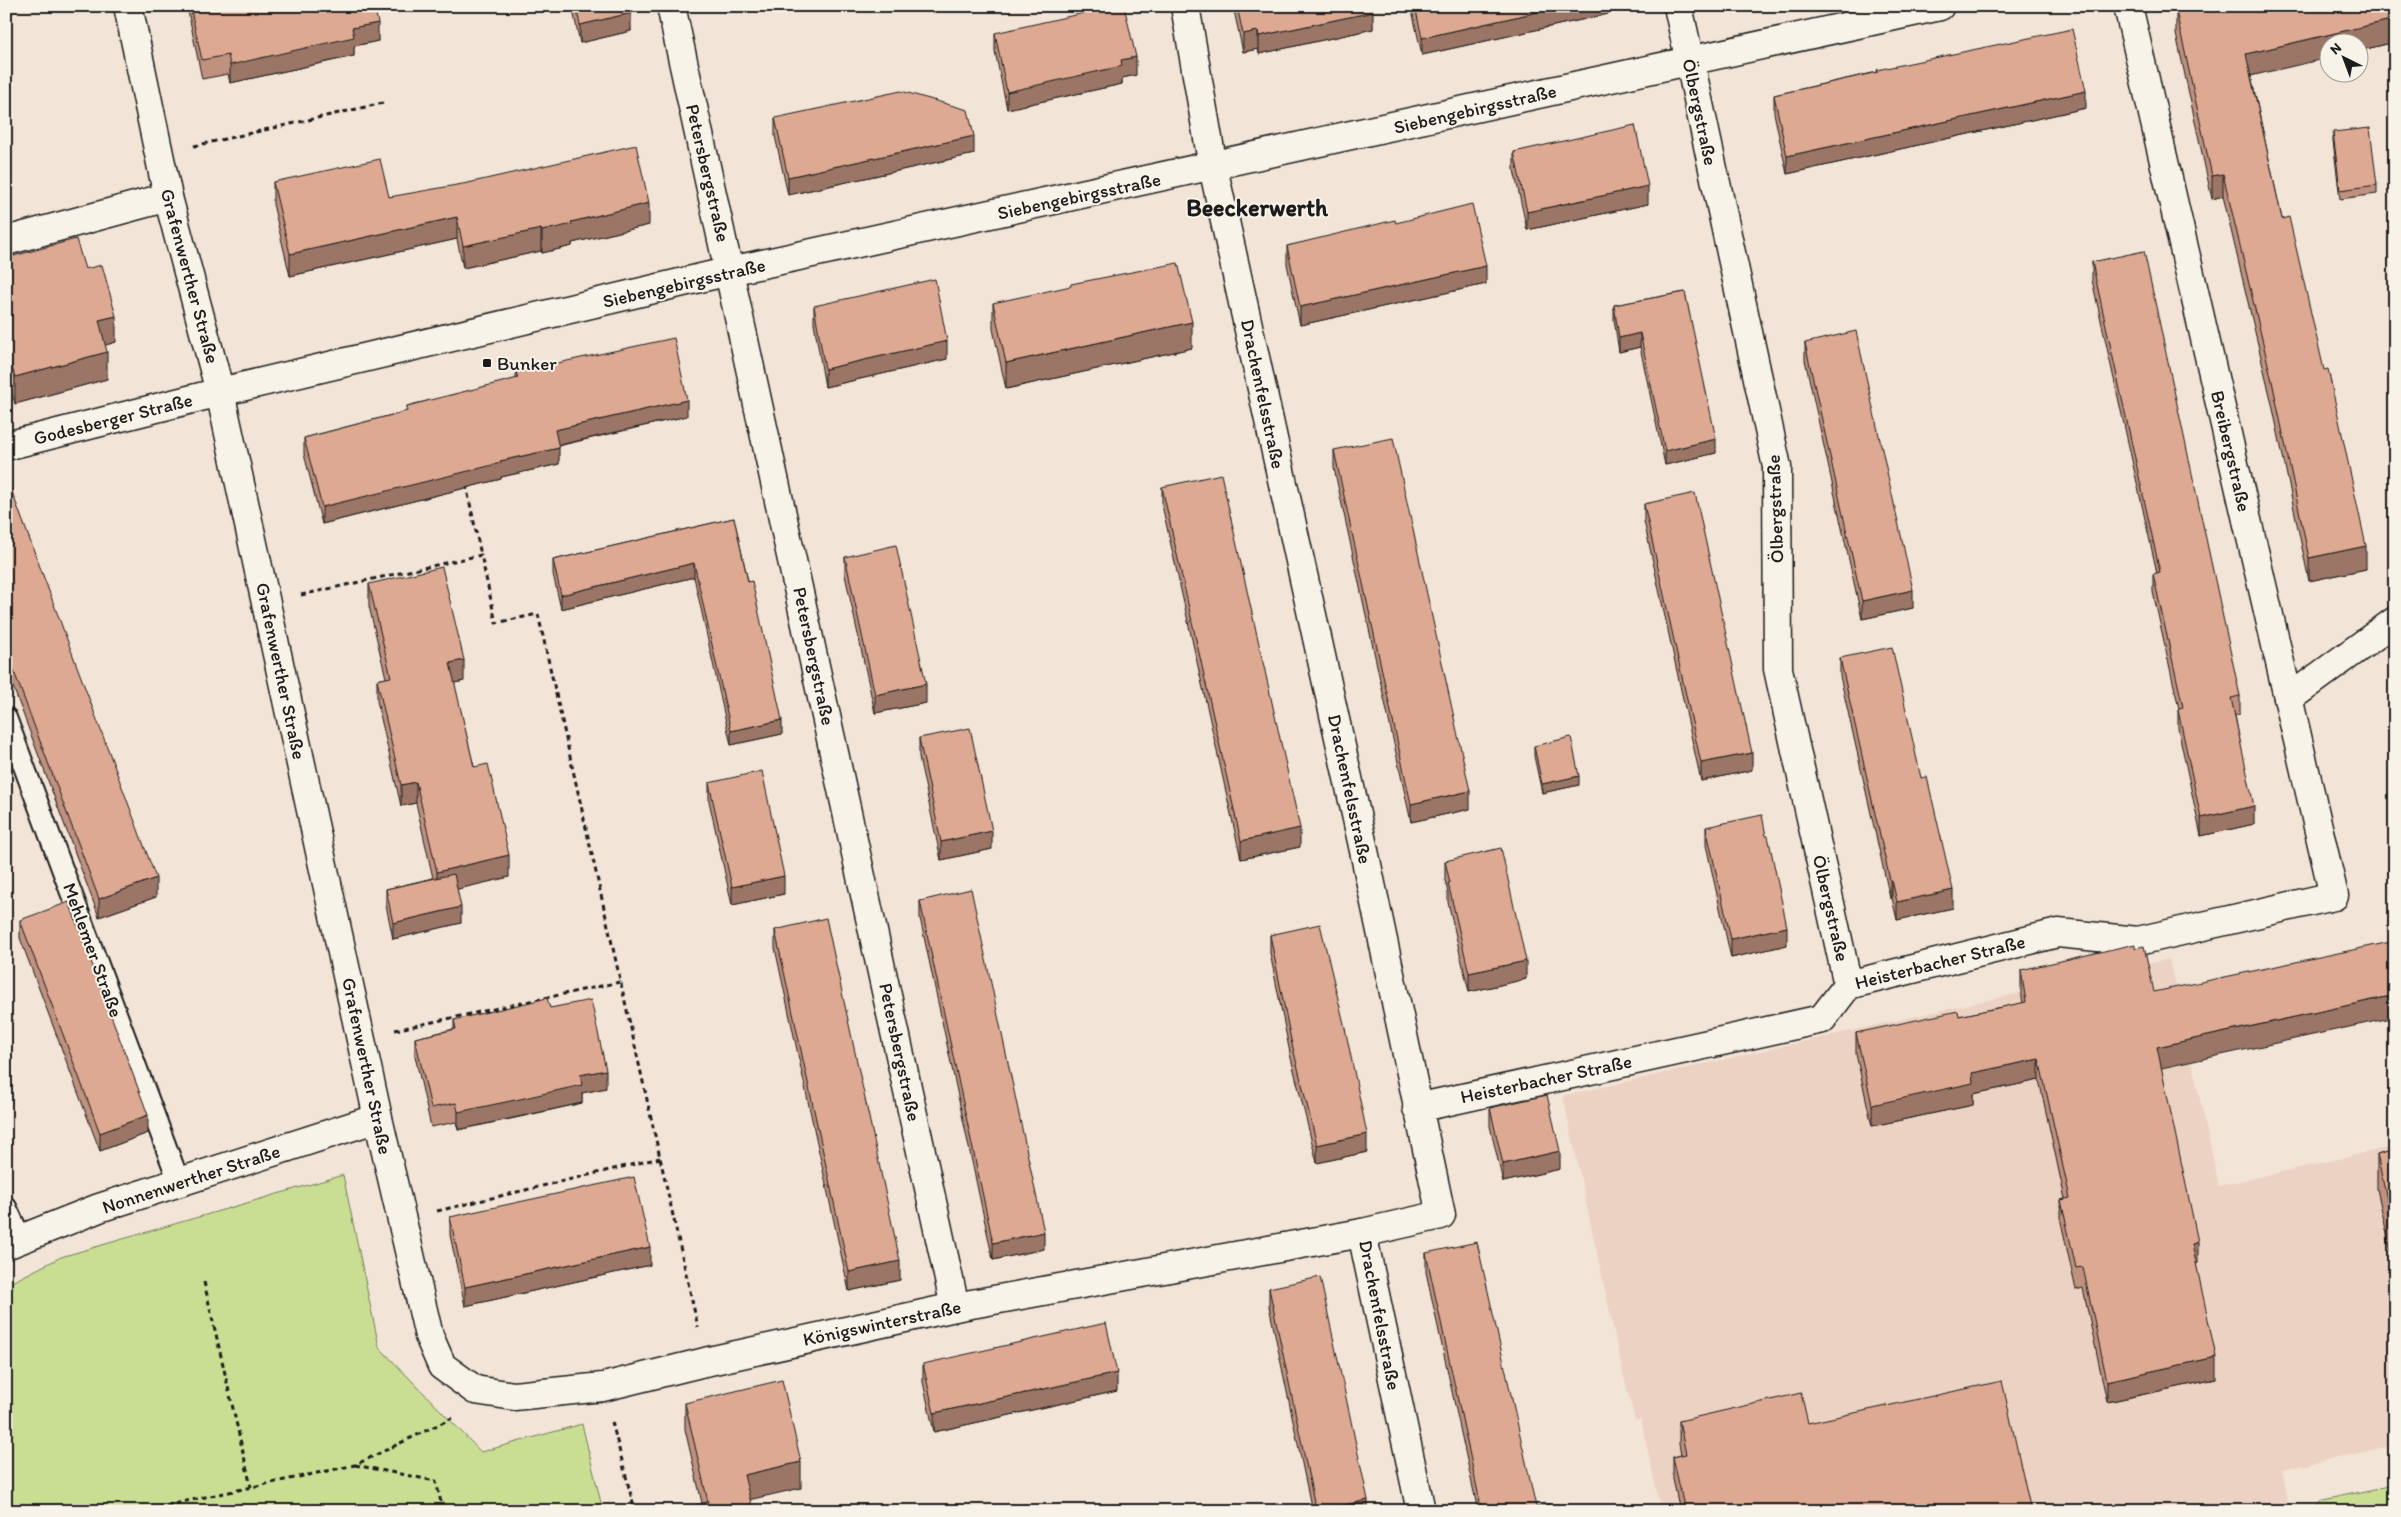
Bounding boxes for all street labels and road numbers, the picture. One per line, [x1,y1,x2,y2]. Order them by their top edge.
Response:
street label: Ölbergstraße [1677,56,1723,168]
street label: Siebengebirgsstraße [1391,79,1559,139]
street label: Petersbergstraße [681,102,735,244]
street label: Siebengebirgsstraße [995,167,1163,225]
street label: Grafenwerther Straße [156,186,224,366]
street label: Siebengebirgsstraße [600,253,768,313]
street label: Drachenfelsstraße [1236,317,1290,471]
street label: Godesberger Straße [31,388,195,450]
street label: Breibergstraße [2206,388,2256,514]
street label: Ölbergstraße [1762,454,1788,564]
street label: Grafenwerther Straße [251,580,311,762]
street label: Petersbergstraße [788,585,840,727]
street label: Drachenfelsstraße [1323,712,1377,866]
street label: Ölbergstraße [1808,852,1854,964]
street label: Mehlemer Straße [58,880,128,1020]
street label: Heisterbacher Straße [1852,930,2028,994]
street label: Grafenwerther Straße [337,975,397,1157]
street label: Petersbergstraße [874,981,926,1123]
street label: Heisterbacher Straße [1458,1050,1634,1108]
street label: Nonnenwerther Straße [99,1139,283,1219]
street label: Drachenfelsstraße [1354,1238,1406,1392]
street label: Königswinterstraße [801,1295,963,1351]

